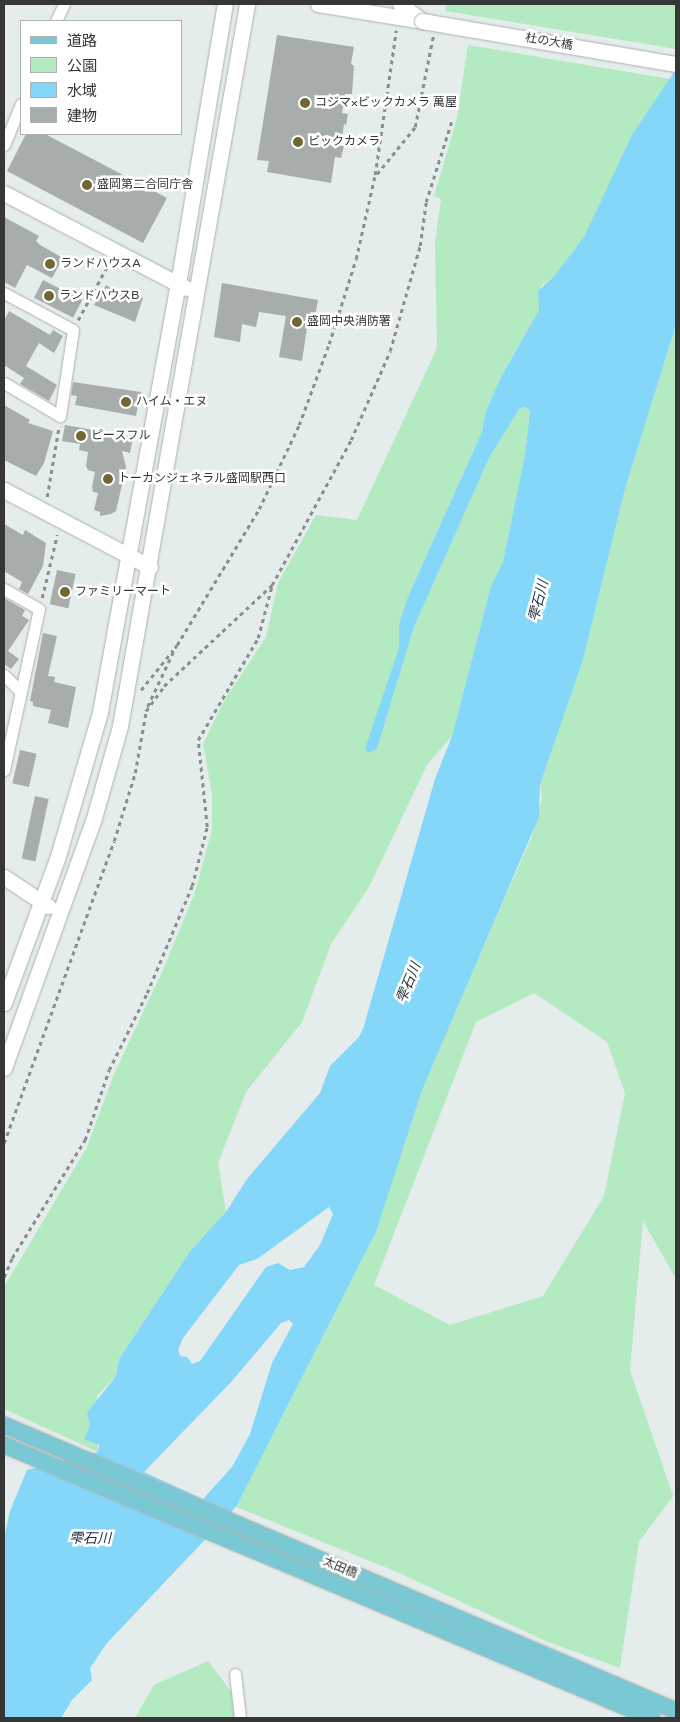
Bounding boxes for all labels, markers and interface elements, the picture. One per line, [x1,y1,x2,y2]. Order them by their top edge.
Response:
legend [20,20,182,135]
street label: 杜の大橋 [524,31,574,53]
text: 道路 [67,32,97,50]
text: 公園 [67,57,97,75]
text: 水域 [67,82,97,100]
place label: コジマ×ビックカメラ 萬屋 [315,96,457,110]
marker: コジマ×ビックカメラ 萬屋 [299,97,311,109]
text: 建物 [67,107,97,125]
place label: ビックカメラ [308,135,380,149]
marker: ビックカメラ [292,136,304,148]
place label: 盛岡第二合同庁舎 [97,178,193,192]
marker: 盛岡第二合同庁舎 [81,179,93,191]
place label: ランドハウスA [60,257,141,271]
marker: ランドハウスA [44,258,56,270]
place label: ランドハウスB [59,289,139,303]
marker: ランドハウスB [43,290,55,302]
place label: 盛岡中央消防署 [307,315,391,329]
marker: 盛岡中央消防署 [291,316,303,328]
place label: ハイム・エヌ [136,395,208,409]
marker: ハイム・エヌ [120,396,132,408]
place label: ピースフル [91,429,151,443]
marker: ピースフル [75,430,87,442]
place label: トーカンジェネラル盛岡駅西口 [118,472,286,486]
marker: トーカンジェネラル盛岡駅西口 [102,473,114,485]
water label: 雫石川 [526,579,552,623]
place label: ファミリーマート [75,585,171,599]
marker: ファミリーマート [59,586,71,598]
water label: 雫石川 [393,960,425,1006]
water label: 雫石川 [69,1531,111,1547]
street label: 太田橋 [321,1554,359,1582]

